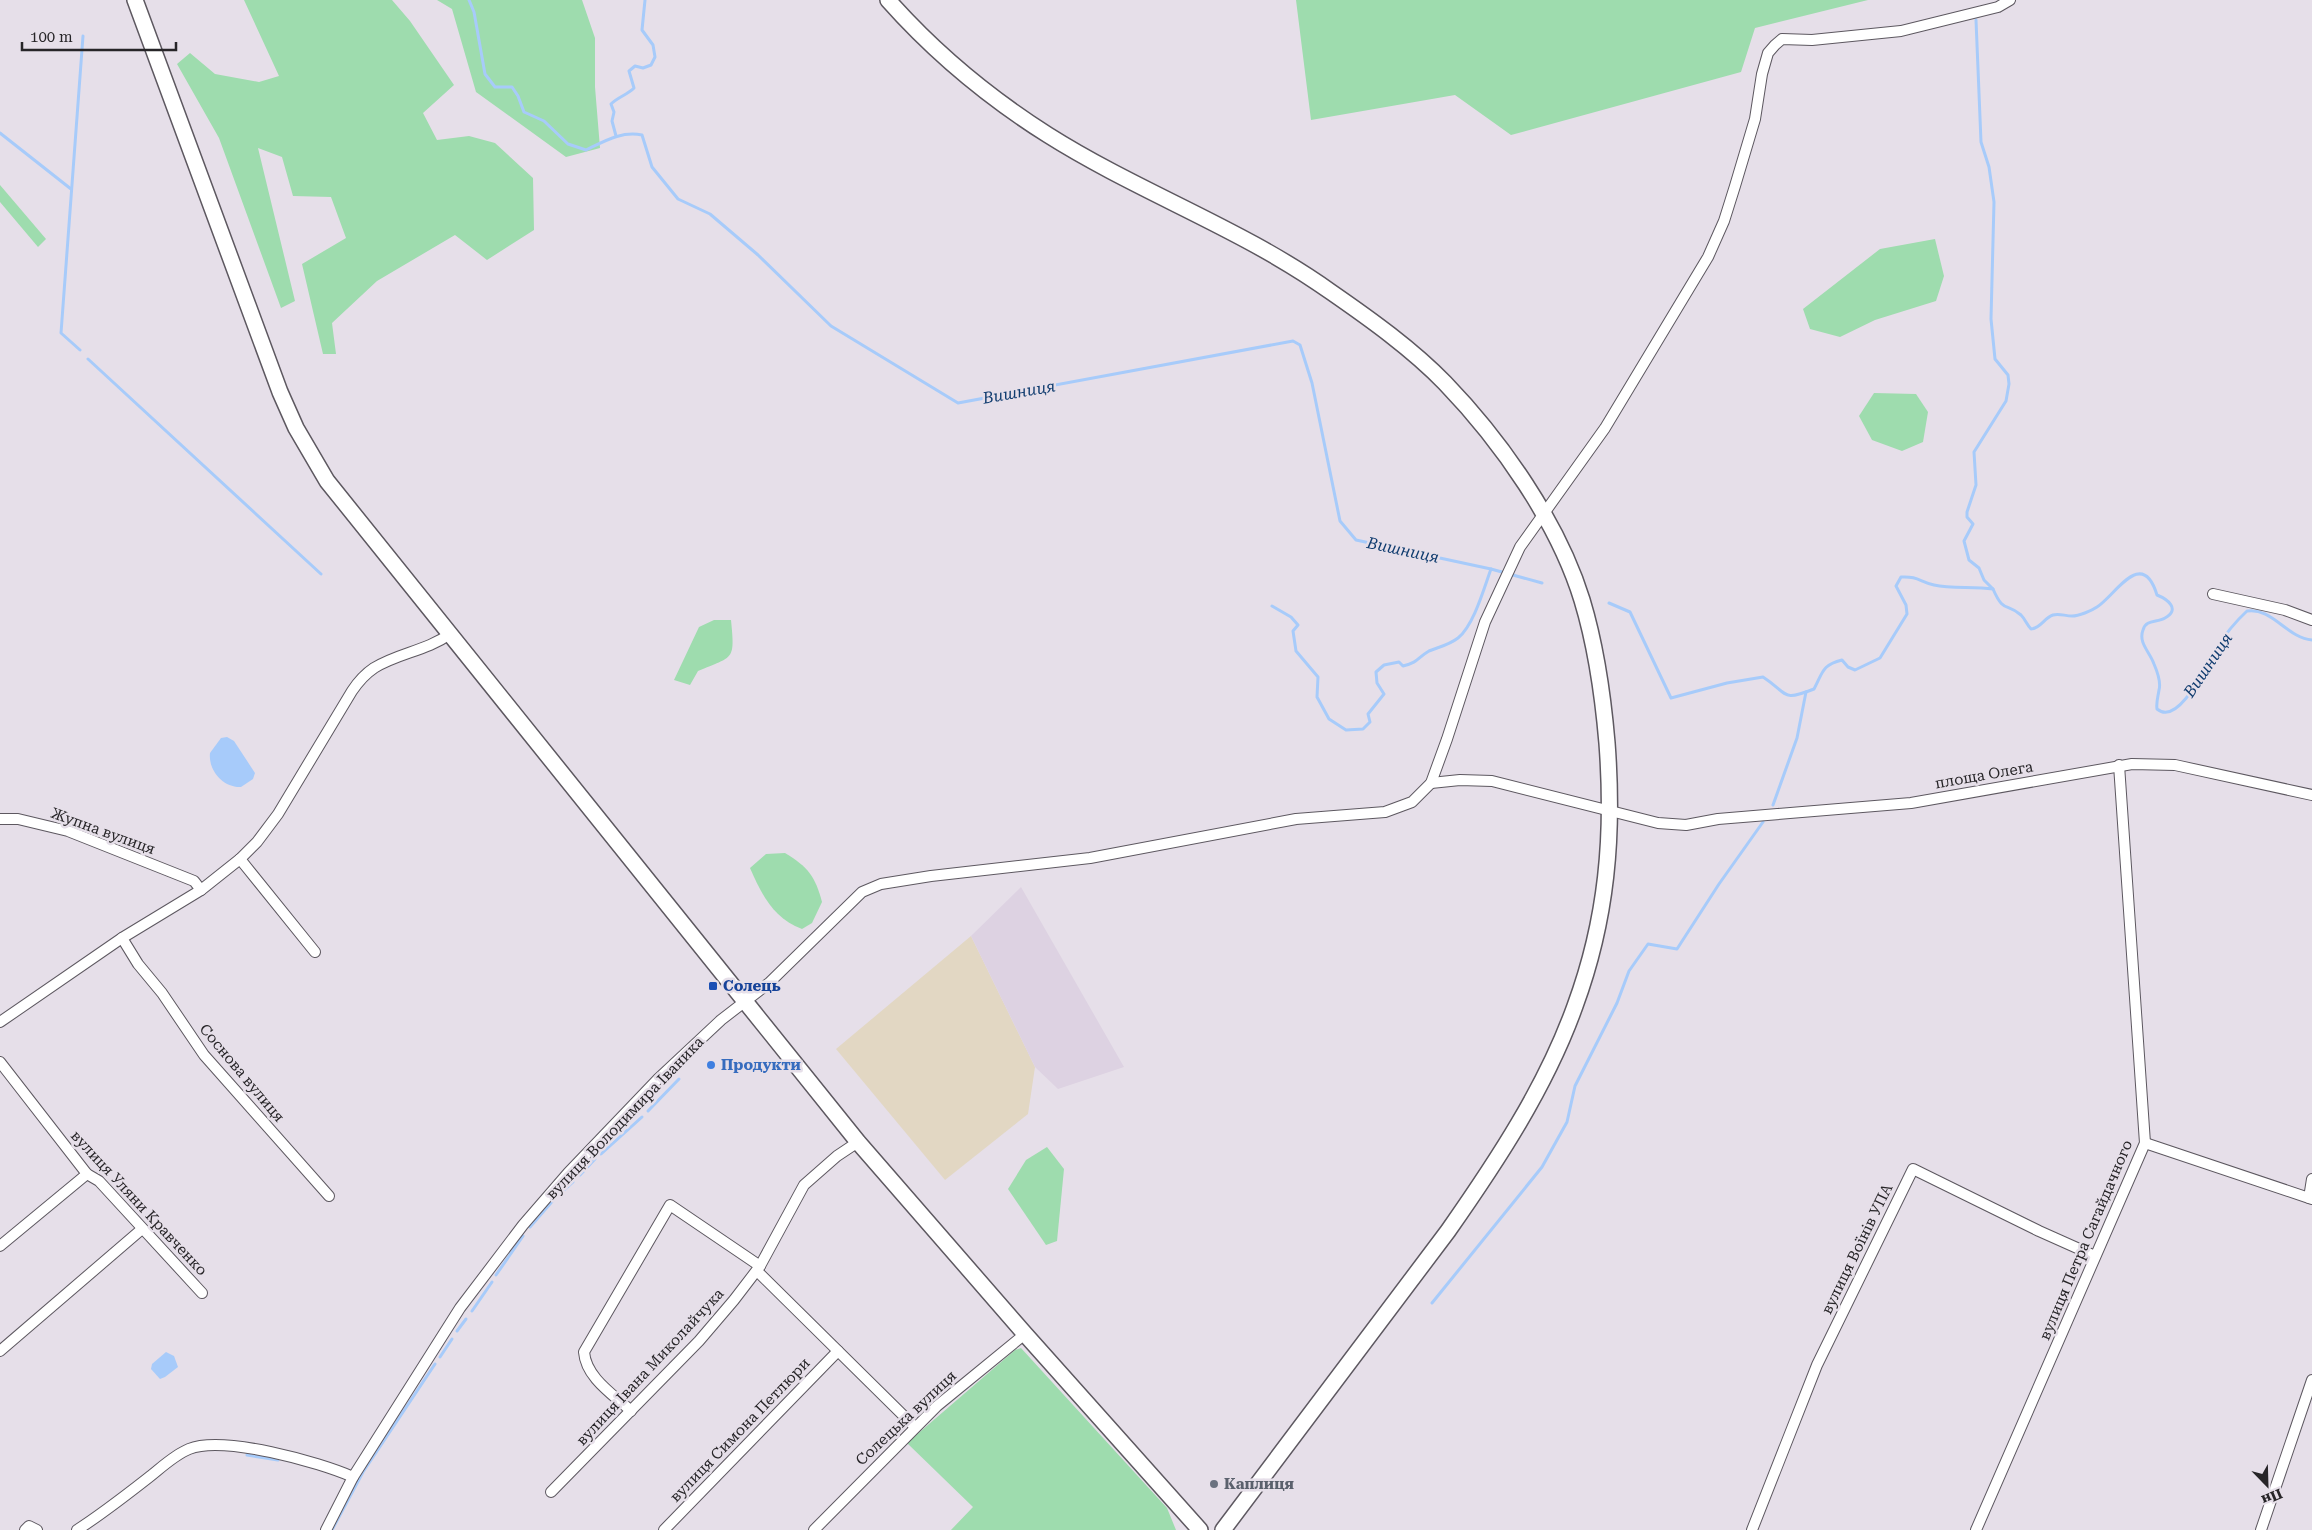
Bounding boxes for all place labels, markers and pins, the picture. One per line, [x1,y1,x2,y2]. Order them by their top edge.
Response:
place label: Солець [723,977,781,995]
marker: Солець [707,980,719,992]
place label: Продукти [721,1056,801,1074]
marker: Продукти [705,1059,717,1071]
place label: Каплиця [1224,1475,1294,1493]
marker: Каплиця [1208,1478,1220,1490]

